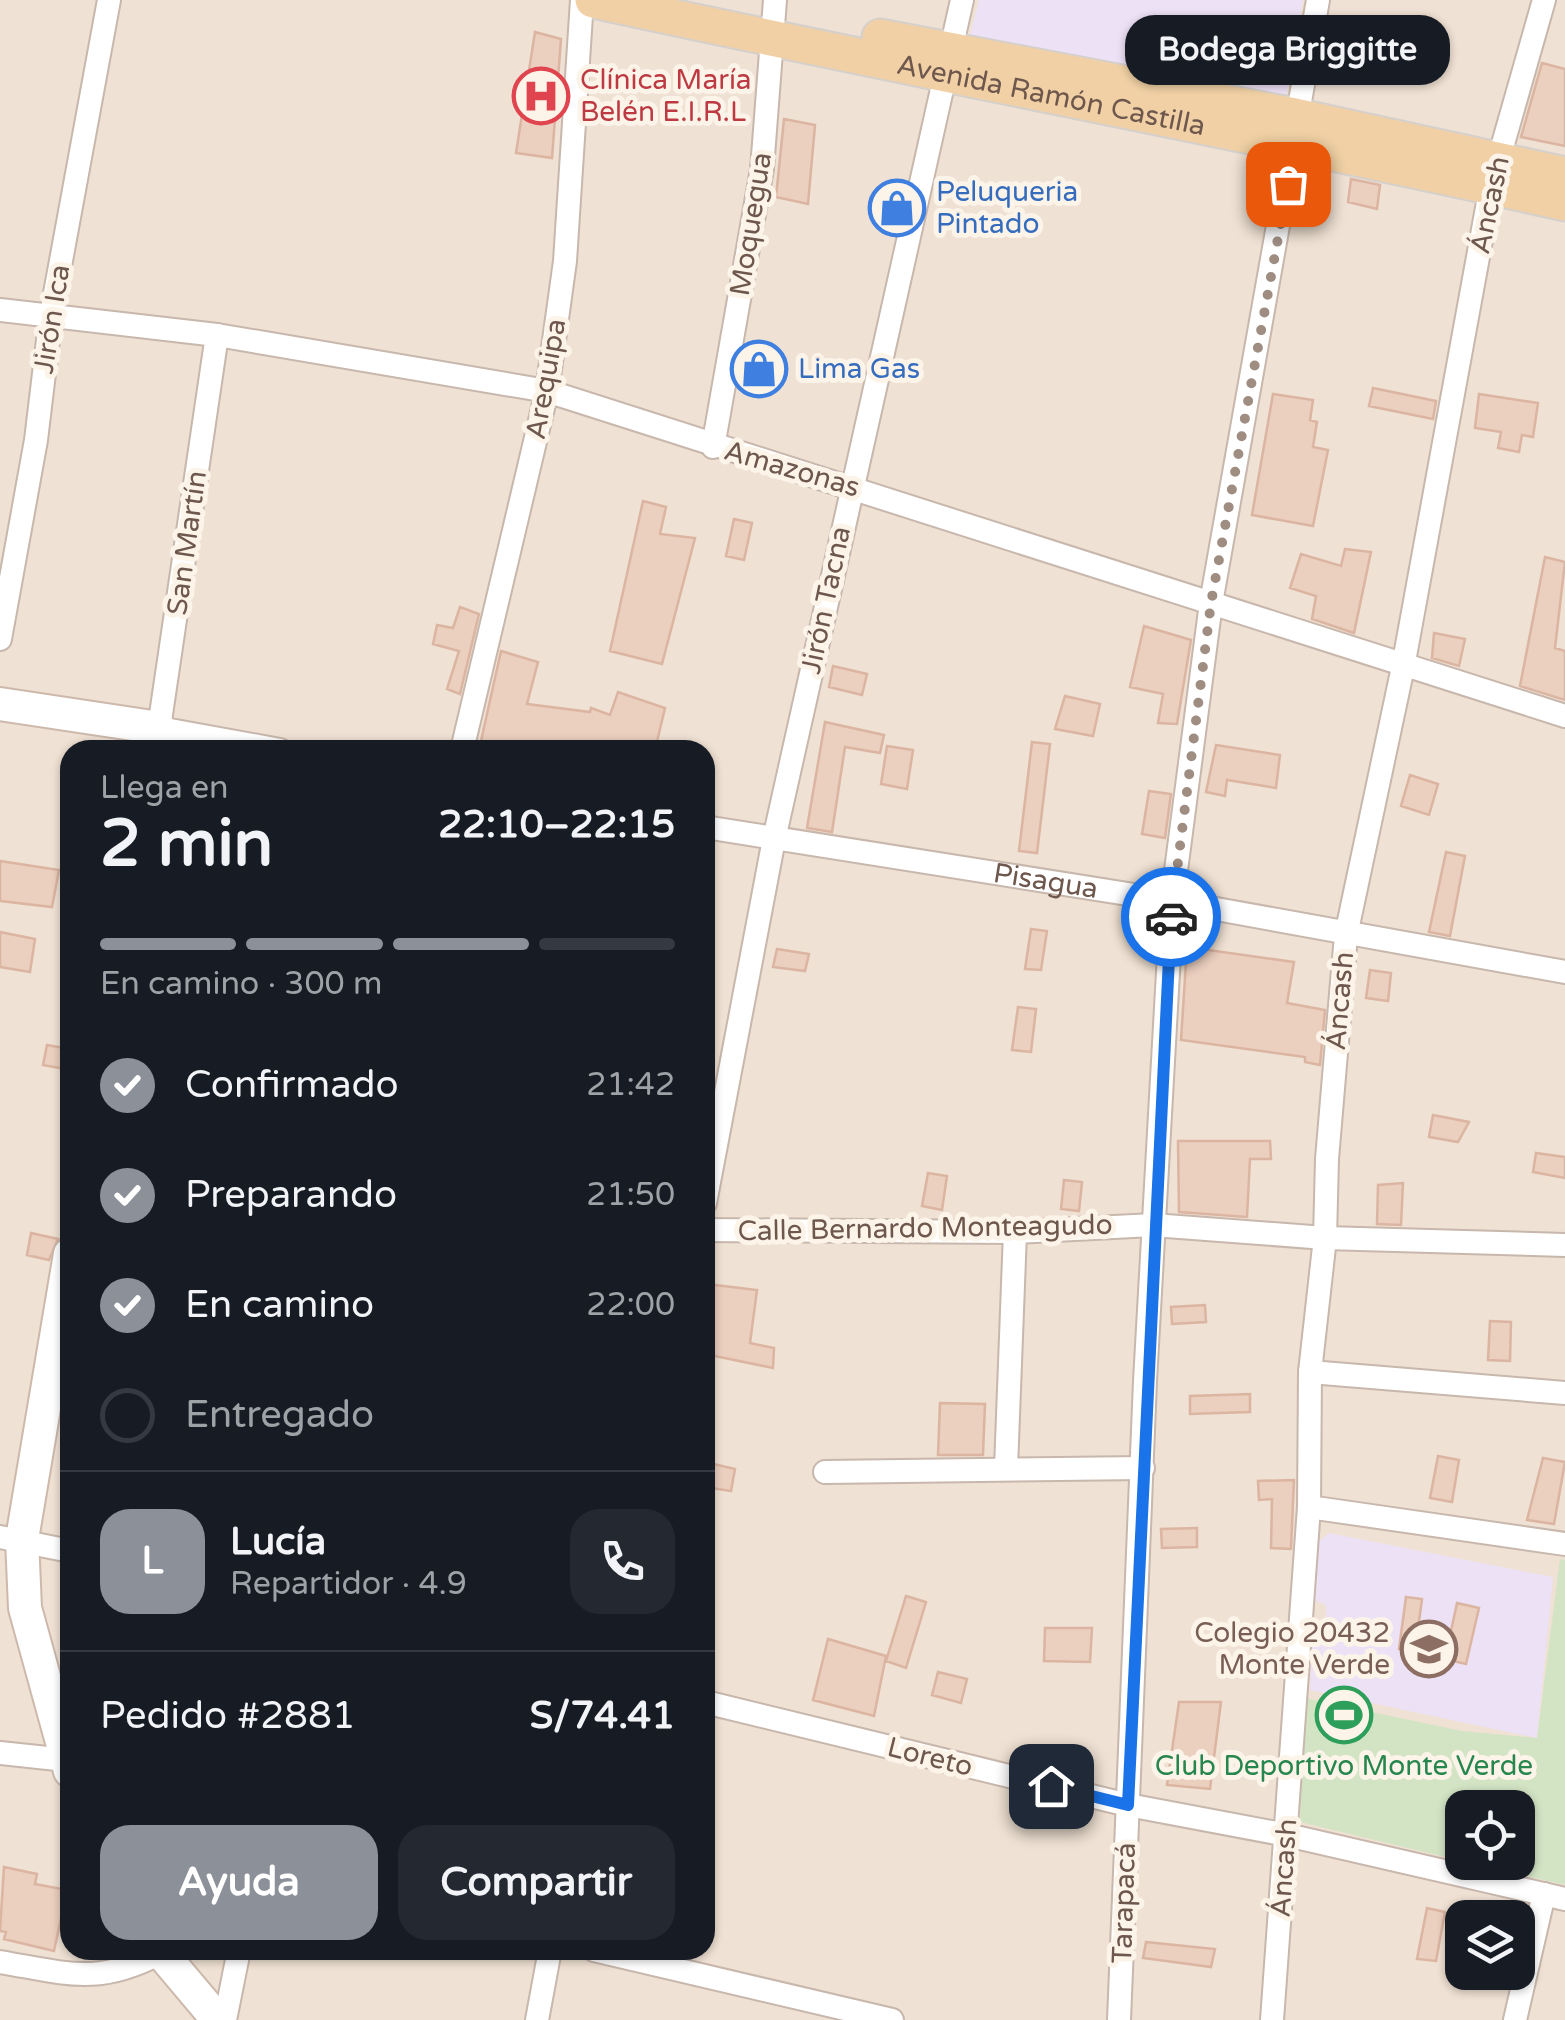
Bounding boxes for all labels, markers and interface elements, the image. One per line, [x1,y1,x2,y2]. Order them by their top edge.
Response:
callout: Bodega Briggitte [1126,14,1450,84]
text: Bodega Briggitte [1158,31,1417,69]
street label: Avenida Ramón Castilla [894,47,1208,143]
place label: Clínica María Belén E.I.R.L [580,63,752,129]
hospital icon: Clínica María Belén E.I.R.L [511,66,571,126]
pin [1246,142,1331,227]
street label: Moquegua [723,150,779,298]
street label: Áncash [1463,153,1517,257]
icon: bag [1261,157,1316,212]
place label: Peluqueria Pintado [936,175,1078,241]
shop icon: Peluqueria Pintado [867,178,927,238]
street label: Jirón Ica [27,262,77,376]
street label: Arequipa [519,316,573,442]
shop icon: Lima Gas [729,339,789,399]
place label: Lima Gas [798,352,920,386]
street label: Amazonas [720,433,864,505]
street label: San Martín [160,469,214,617]
street label: Jirón Tacna [794,523,858,677]
text: Llega en [100,769,229,807]
text: 22:10–22:15 [438,802,675,848]
text: 2 min [100,805,273,884]
street label: Pisagua [991,856,1100,906]
courier [1121,867,1221,967]
icon: car [1144,890,1199,945]
street label: Áncash [1319,950,1361,1052]
text: En camino · 300 m [100,965,382,1003]
icon: check [100,1058,155,1113]
text: Confirmado [185,1062,399,1108]
text: 21:42 [586,1066,675,1104]
icon: check [100,1168,155,1223]
text: Preparando [185,1172,397,1218]
text: 21:50 [586,1176,675,1214]
street label: Calle Bernardo Monteagudo [737,1208,1113,1248]
icon: check [100,1278,155,1333]
text: En camino [185,1282,374,1328]
text: 22:00 [586,1286,675,1324]
text: Entregado [185,1392,374,1438]
button: phone [570,1509,675,1614]
text: Lucía [230,1519,326,1565]
text: L [142,1538,163,1584]
text: Repartidor · 4.9 [230,1565,467,1603]
place label: Colegio 20432 Monte Verde [1194,1616,1390,1682]
school or university icon: Colegio 20432 Monte Verde [1399,1619,1459,1679]
sports icon: Club Deportivo Monte Verde [1314,1685,1374,1745]
text: Pedido #2881 [100,1693,356,1739]
text: S/74.41 [530,1693,675,1739]
street label: Loreto [884,1730,976,1784]
pin [1009,1744,1094,1829]
place label: Club Deportivo Monte Verde [1155,1749,1533,1783]
icon: home [1024,1759,1079,1814]
map controls [1445,1790,1535,1990]
button: locate [1445,1790,1535,1880]
street label: Áncash [1264,1817,1304,1919]
button: Ayuda [100,1825,378,1940]
button: Compartir [398,1825,675,1940]
street label: Tarapacá [1105,1842,1143,1964]
button: layers [1445,1900,1535,1990]

